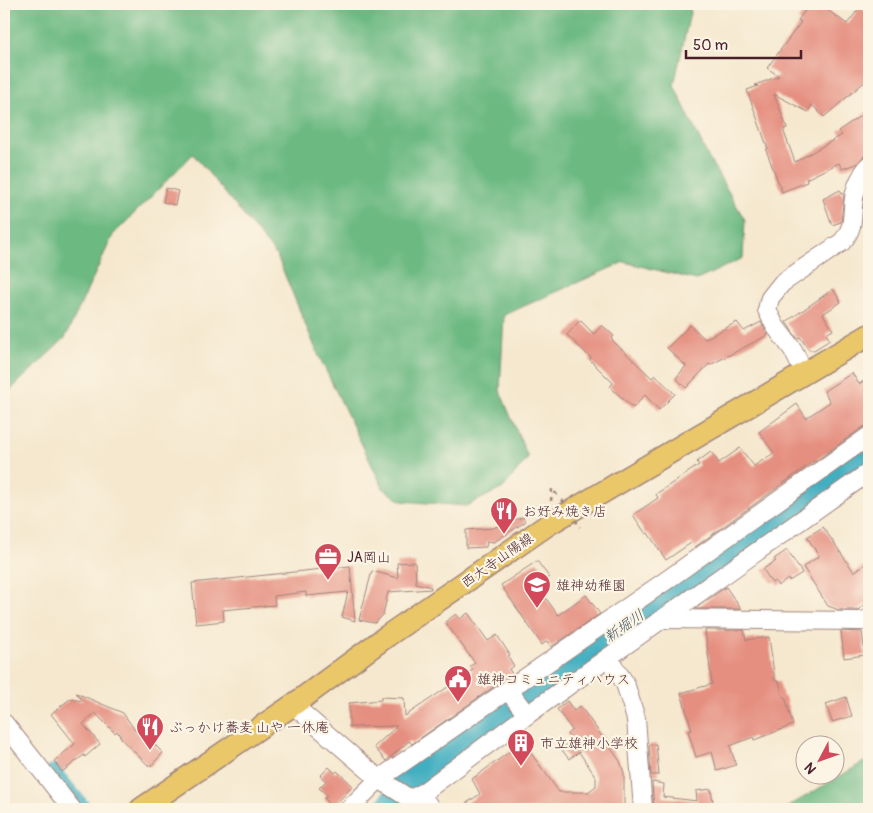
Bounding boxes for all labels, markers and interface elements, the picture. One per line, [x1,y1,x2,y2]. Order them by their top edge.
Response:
scale bar [686,28,800,60]
text: 50 m [693,36,728,55]
restaurant icon: お好み焼き店 [489,496,519,535]
place label: お好み焼き店 [523,503,607,520]
street label: 西大寺山陽線 [458,529,537,591]
office icon: JA岡山 [313,542,343,581]
place label: JA岡山 [347,549,391,566]
school or university icon: 雄神幼稚園 [522,570,552,609]
place label: 雄神幼稚園 [556,577,626,594]
water label: 新堀川 [600,606,648,647]
public building icon: 雄神コミュニティハウス [443,664,473,703]
place label: 雄神コミュニティハウス [477,671,630,688]
restaurant icon: ぶっかけ蕎麦 山や 一休庵 [135,712,165,751]
place label: ぶっかけ蕎麦 山や 一休庵 [169,719,329,736]
building icon: 市立雄神小学校 [506,728,536,767]
place label: 市立雄神小学校 [540,735,638,752]
north arrow [796,736,846,786]
text: N [801,759,820,777]

